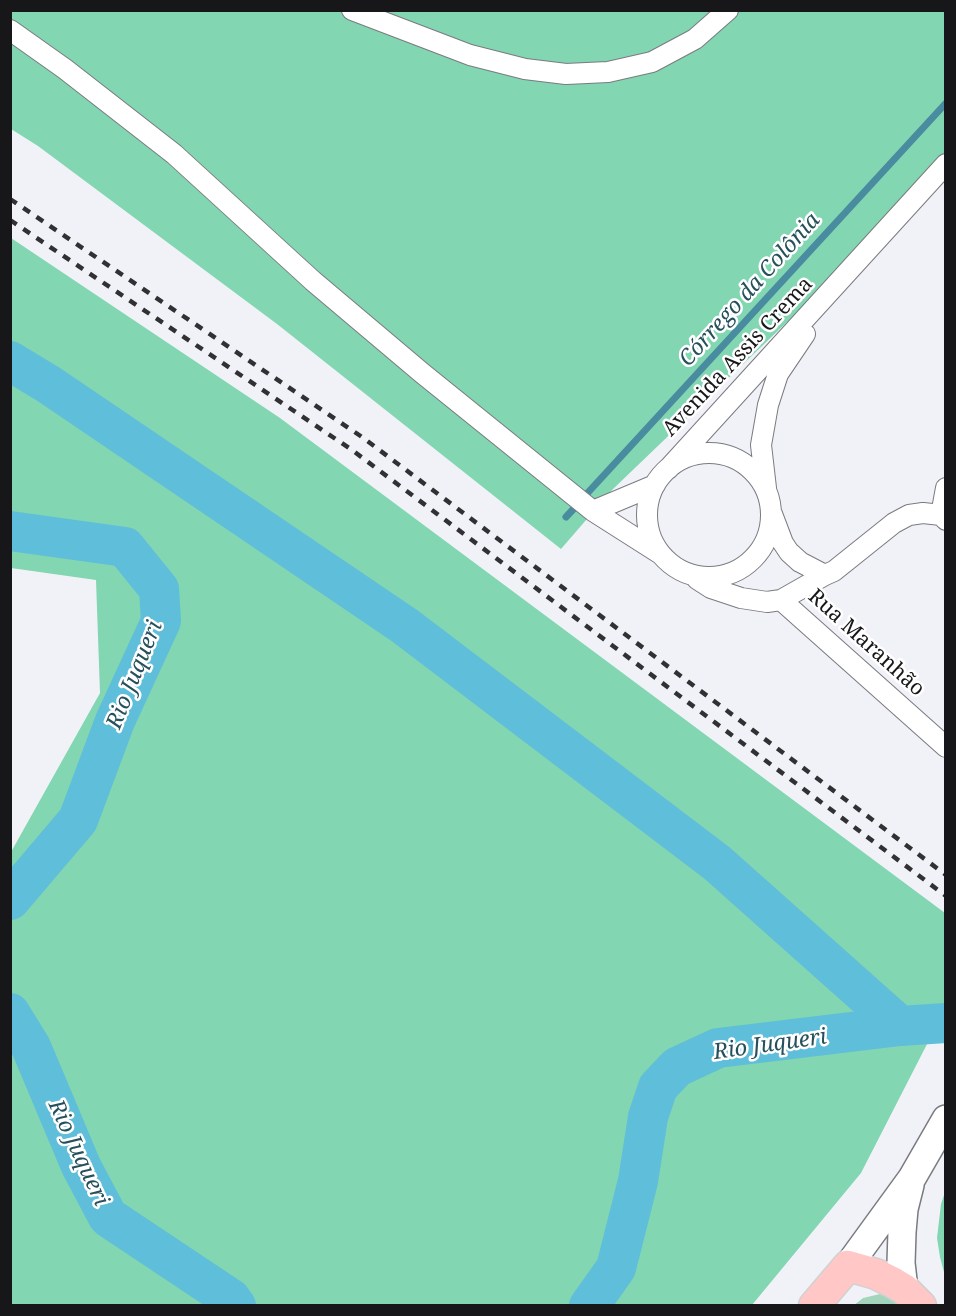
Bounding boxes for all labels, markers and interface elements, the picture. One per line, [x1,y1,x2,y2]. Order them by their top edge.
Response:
water label: Córrego da Colônia [674,208,826,372]
street label: Avenida Assis Crema [658,272,818,442]
street label: Rua Maranhão [803,584,929,702]
water label: Rio Juqueri [101,617,169,733]
water label: Rio Juqueri [712,1024,828,1066]
water label: Rio Juqueri [42,1096,114,1210]

